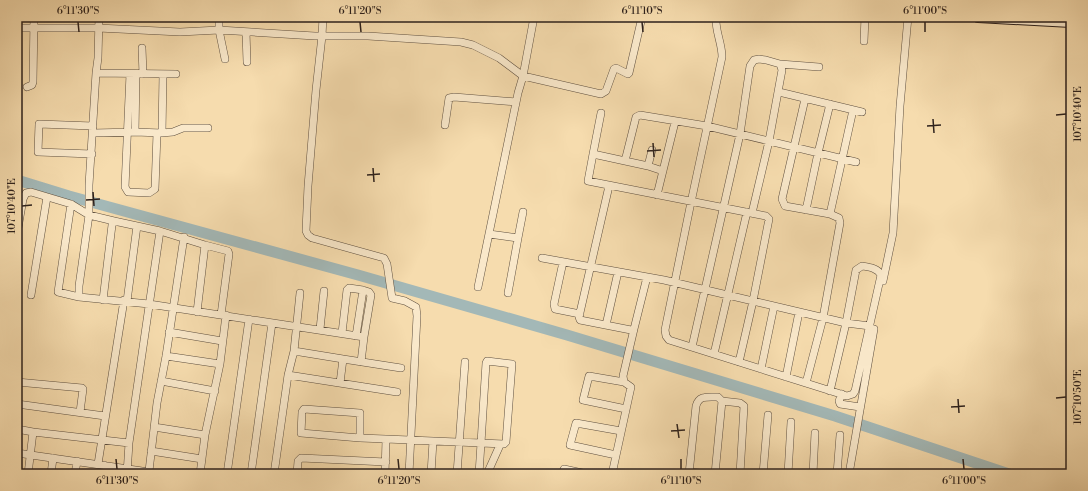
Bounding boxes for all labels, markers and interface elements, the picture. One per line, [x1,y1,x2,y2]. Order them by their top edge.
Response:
text: 6°11'30"S [57,5,100,17]
text: 6°11'20"S [339,5,382,17]
text: 6°11'10"S [621,5,663,17]
text: 6°11'00"S [903,5,947,17]
text: 107°10'40"E [1072,86,1084,142]
text: 107°10'40"E [6,178,18,234]
text: 107°10'50"E [1072,369,1084,425]
text: 6°11'30"S [96,475,139,487]
text: 6°11'20"S [378,475,421,487]
text: 6°11'10"S [660,475,702,487]
text: 6°11'00"S [942,475,986,487]

